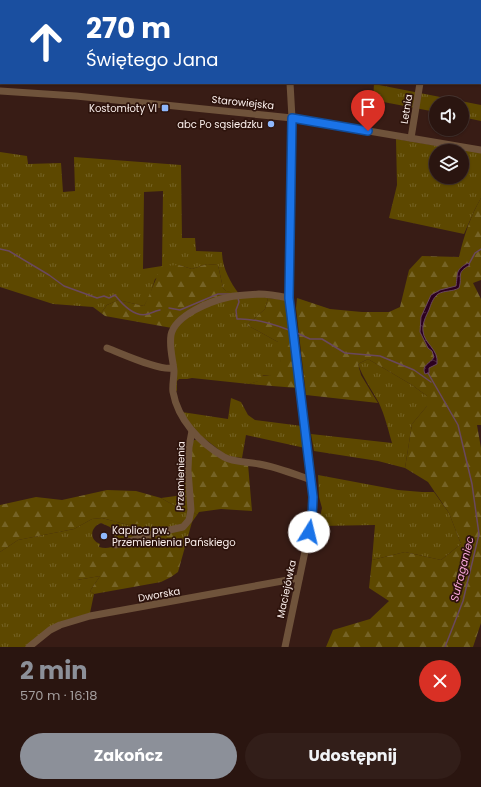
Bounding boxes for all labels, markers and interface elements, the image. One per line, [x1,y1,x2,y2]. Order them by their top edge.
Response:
text: 270 m [86,9,171,48]
icon: ahead [20,16,72,68]
text: Świętego Jana [86,47,219,72]
pin [351,90,385,131]
street label: Starowiejska [211,92,275,113]
street label: Letnia [397,93,416,125]
icon: arrive [357,96,379,118]
map controls [429,96,469,184]
button: sound [429,96,469,136]
place label: Kostomłoty VI [89,101,157,116]
marker: Kostomłoty VI [160,103,170,113]
place label: abc Po sąsiedzku [177,117,263,132]
marker: abc Po sąsiedzku [266,119,276,129]
button: layers [429,144,469,184]
street label: Przemienienia [172,441,189,511]
position arrow [288,511,330,553]
place label: Kaplica pw. Przemienienia Pańskiego [112,523,236,550]
marker: Kaplica pw. Przemienienia Pańskiego [99,531,109,541]
water label: Sufraganiec [446,534,478,603]
street label: Maciejówka [273,559,300,620]
street label: Dworska [137,583,181,606]
text: 2 min [20,654,87,687]
button: close [419,660,461,702]
text: 570 m · 16:18 [20,686,98,705]
button: Zakończ [20,733,237,779]
button: Udostępnij [245,733,461,779]

